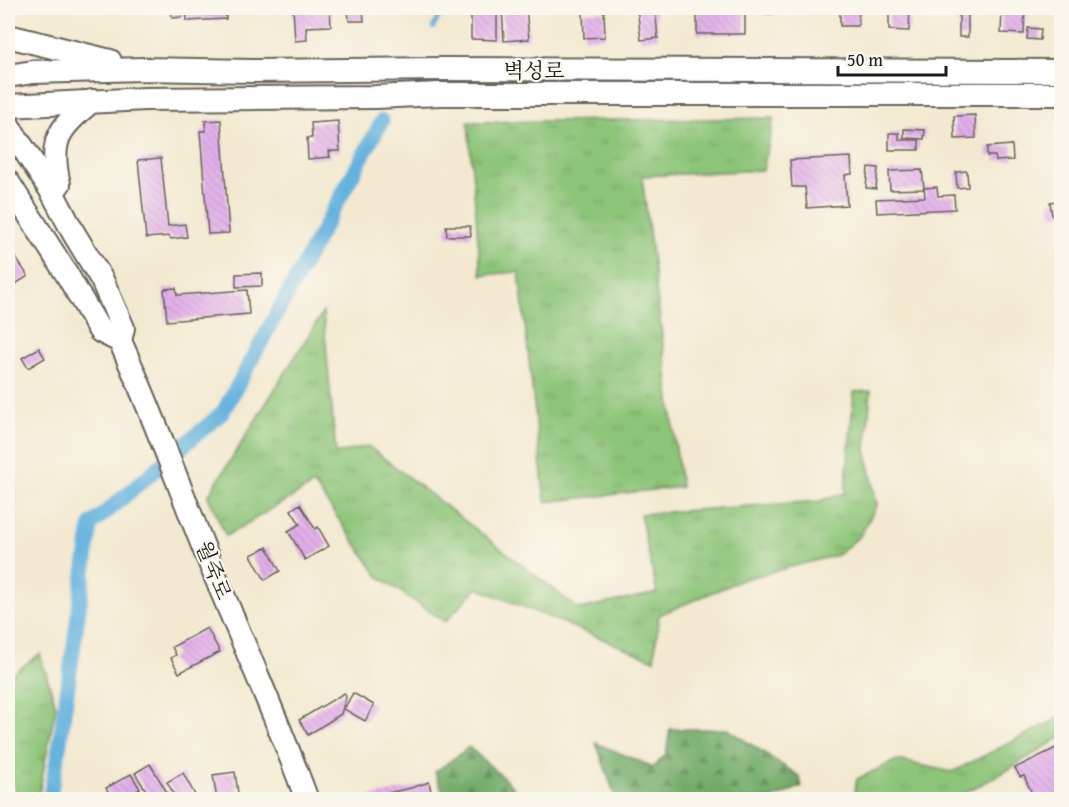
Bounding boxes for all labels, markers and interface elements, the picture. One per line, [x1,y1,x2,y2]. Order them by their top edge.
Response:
scale bar [838,39,946,77]
text: 50 m [847,46,883,73]
street label: 벽성로 [504,55,564,86]
street label: 월죽로 [188,536,240,604]

